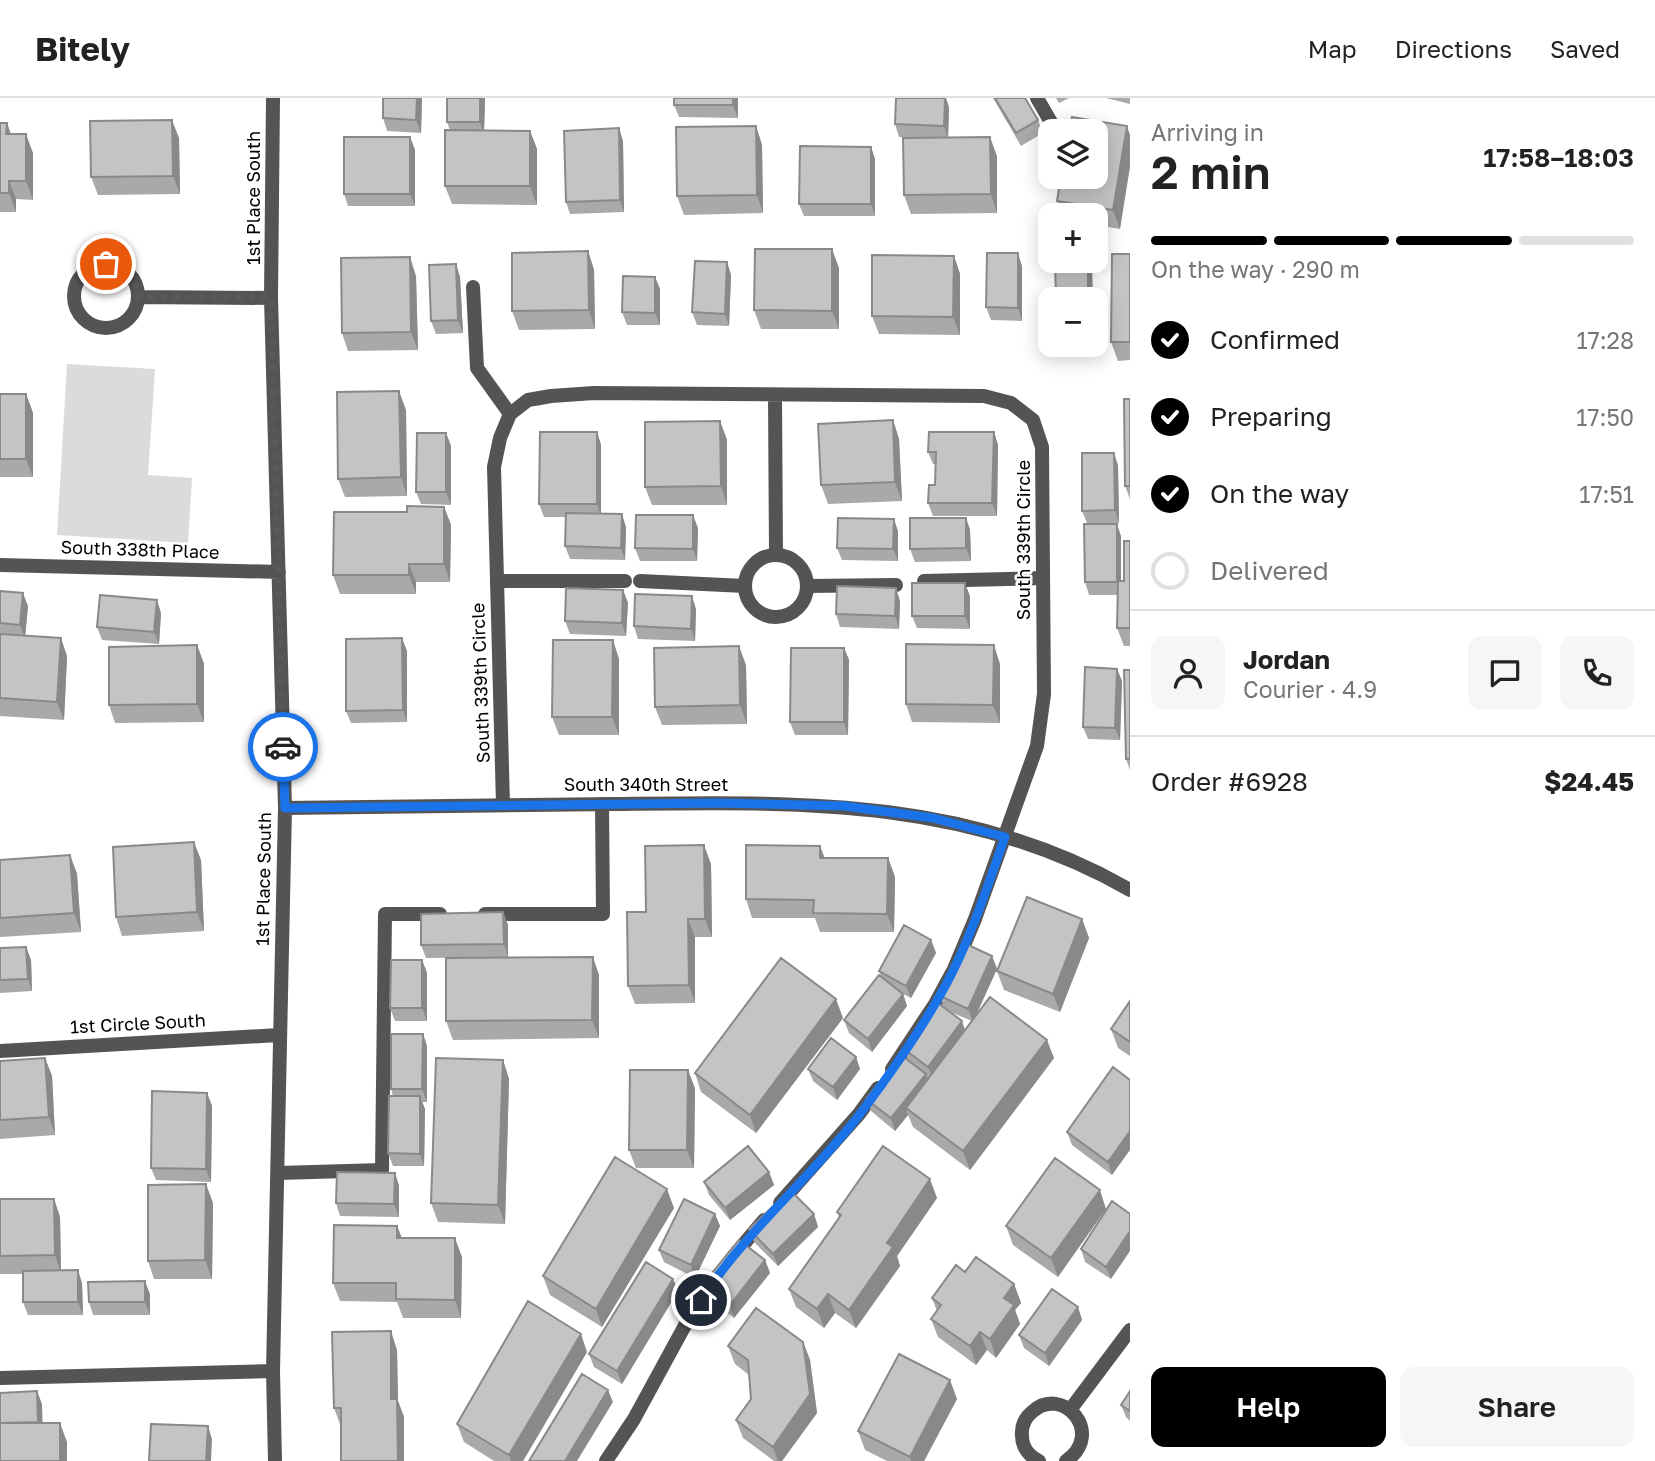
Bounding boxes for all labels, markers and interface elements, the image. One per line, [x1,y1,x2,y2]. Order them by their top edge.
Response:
text: Bitely [35,29,130,68]
text: Map [1308,34,1357,63]
text: Directions [1395,34,1512,63]
text: Saved [1550,34,1620,63]
text: Arriving in [1151,118,1264,146]
map controls [1038,119,1108,357]
button: layers [1038,119,1108,189]
street label: 1st Place South [242,131,264,265]
text: 17:58–18:03 [1483,142,1634,173]
text: 2 min [1151,144,1271,199]
button: + [1038,203,1108,273]
pin [76,234,136,294]
icon: bag [87,245,125,283]
text: On the way · 290 m [1151,255,1360,283]
button: − [1038,287,1108,357]
icon: check [1151,321,1189,359]
text: Confirmed [1210,324,1340,355]
text: 17:28 [1576,326,1634,354]
icon: check [1151,398,1189,436]
text: Preparing [1210,401,1332,432]
text: 17:50 [1576,403,1634,431]
street label: South 339th Circle [1012,460,1034,620]
icon: check [1151,475,1189,513]
text: On the way [1210,478,1349,509]
text: 17:51 [1579,480,1634,508]
street label: South 338th Place [60,535,220,563]
text: Delivered [1210,555,1329,586]
street label: South 339th Circle [466,602,494,764]
button: person [1151,636,1225,710]
button: chat [1468,636,1542,710]
button: phone [1560,636,1634,710]
text: Jordan [1243,644,1330,675]
text: Courier · 4.9 [1243,675,1377,703]
courier [248,712,318,782]
icon: car [264,728,302,766]
text: Order #6928 [1151,766,1308,797]
text: $24.45 [1544,766,1634,797]
street label: South 340th Street [564,773,728,795]
street label: 1st Place South [251,812,275,946]
street label: 1st Circle South [70,1008,206,1038]
pin [671,1270,731,1330]
icon: home [682,1281,720,1319]
button: Help [1151,1367,1386,1447]
button: Share [1400,1367,1634,1447]

